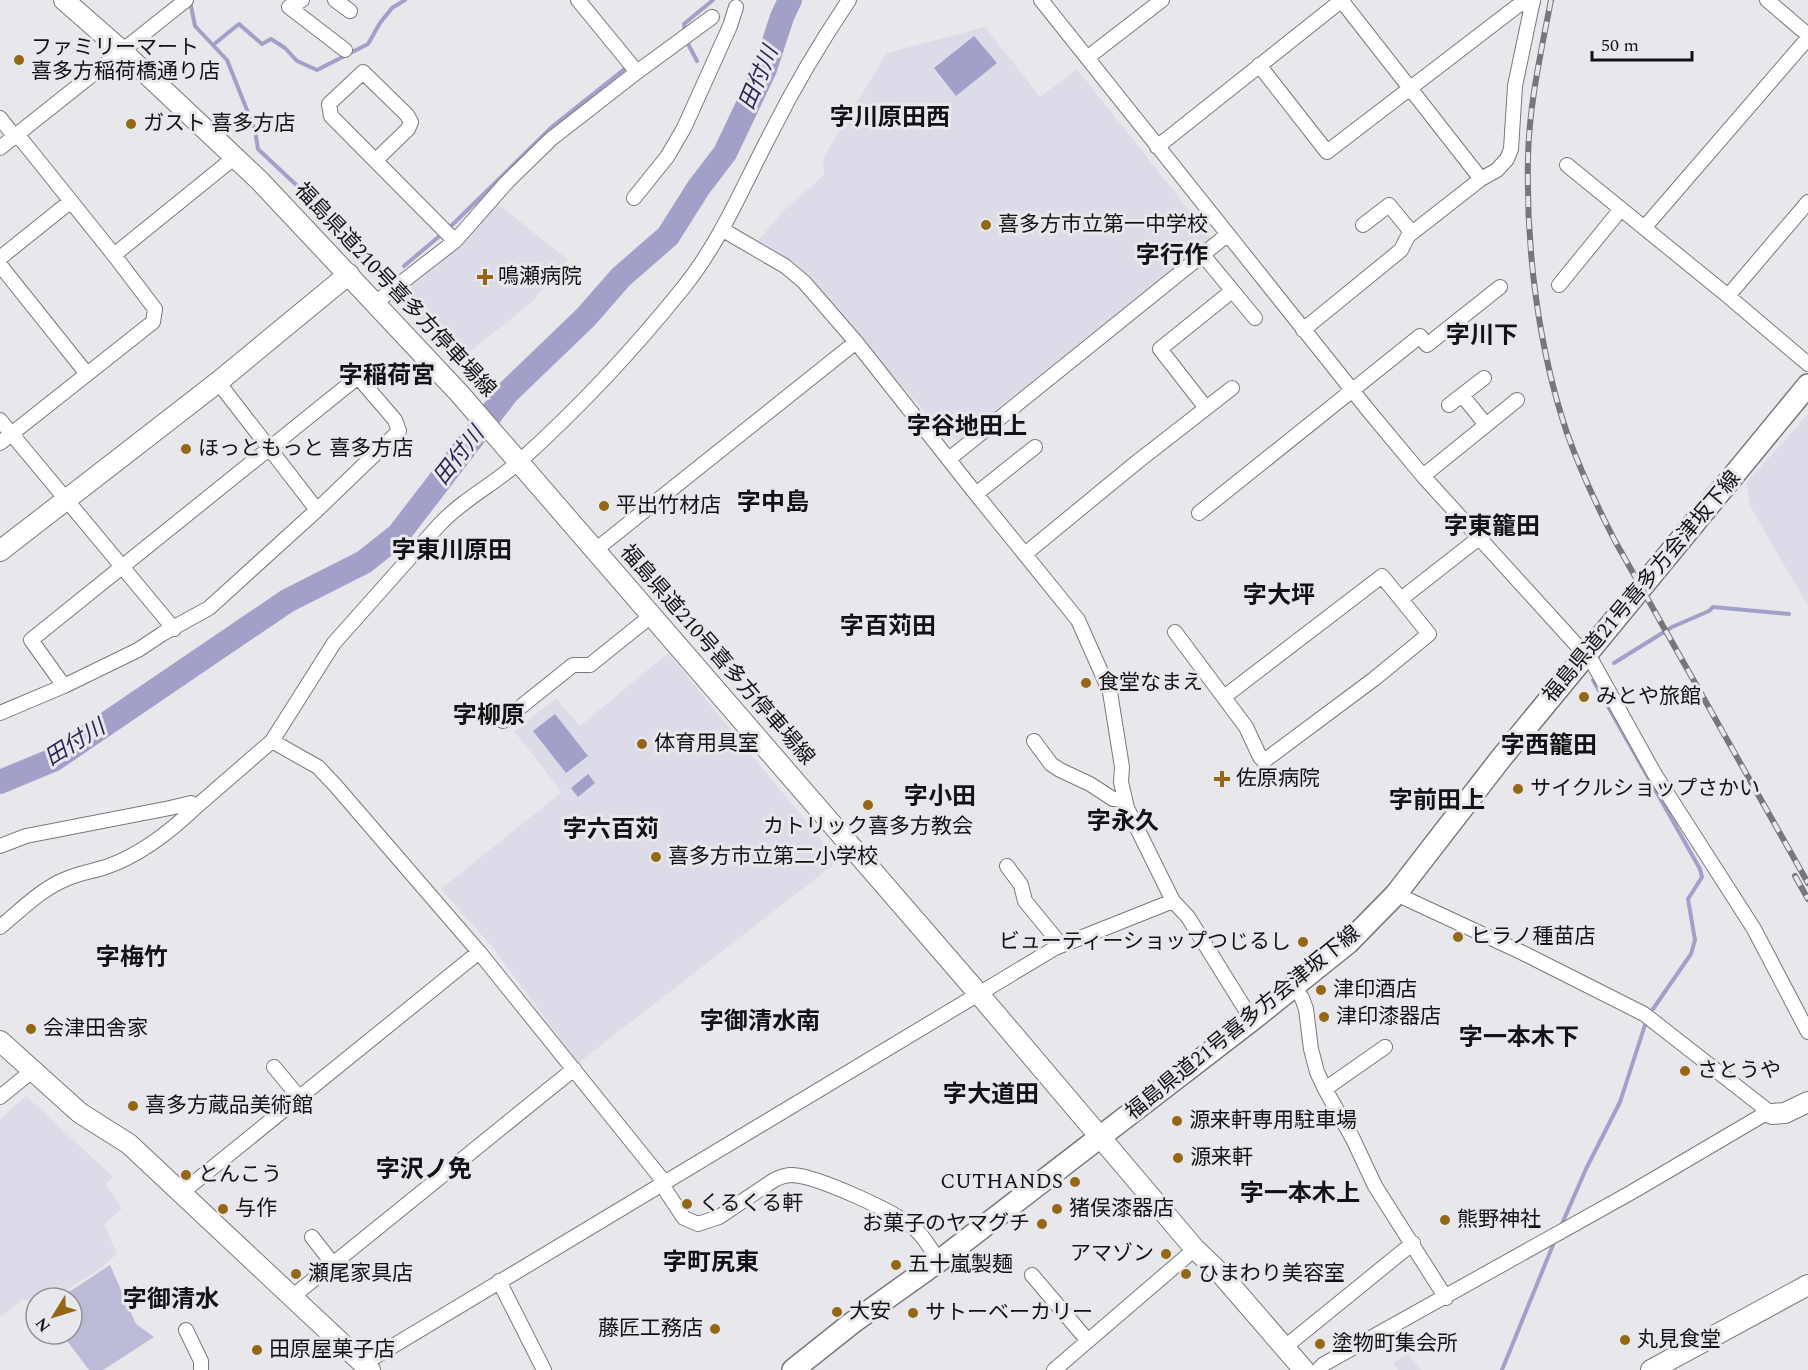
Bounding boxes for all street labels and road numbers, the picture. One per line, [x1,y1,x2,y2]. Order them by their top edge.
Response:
street label: 福島県道210号喜多方停車場線 [287,175,503,405]
street label: 福島県道21号喜多方会津坂下線 [1535,464,1749,710]
street label: 福島県道210号喜多方停車場線 [612,538,822,772]
street label: 福島県道21号喜多方会津坂下線 [1119,918,1367,1128]

